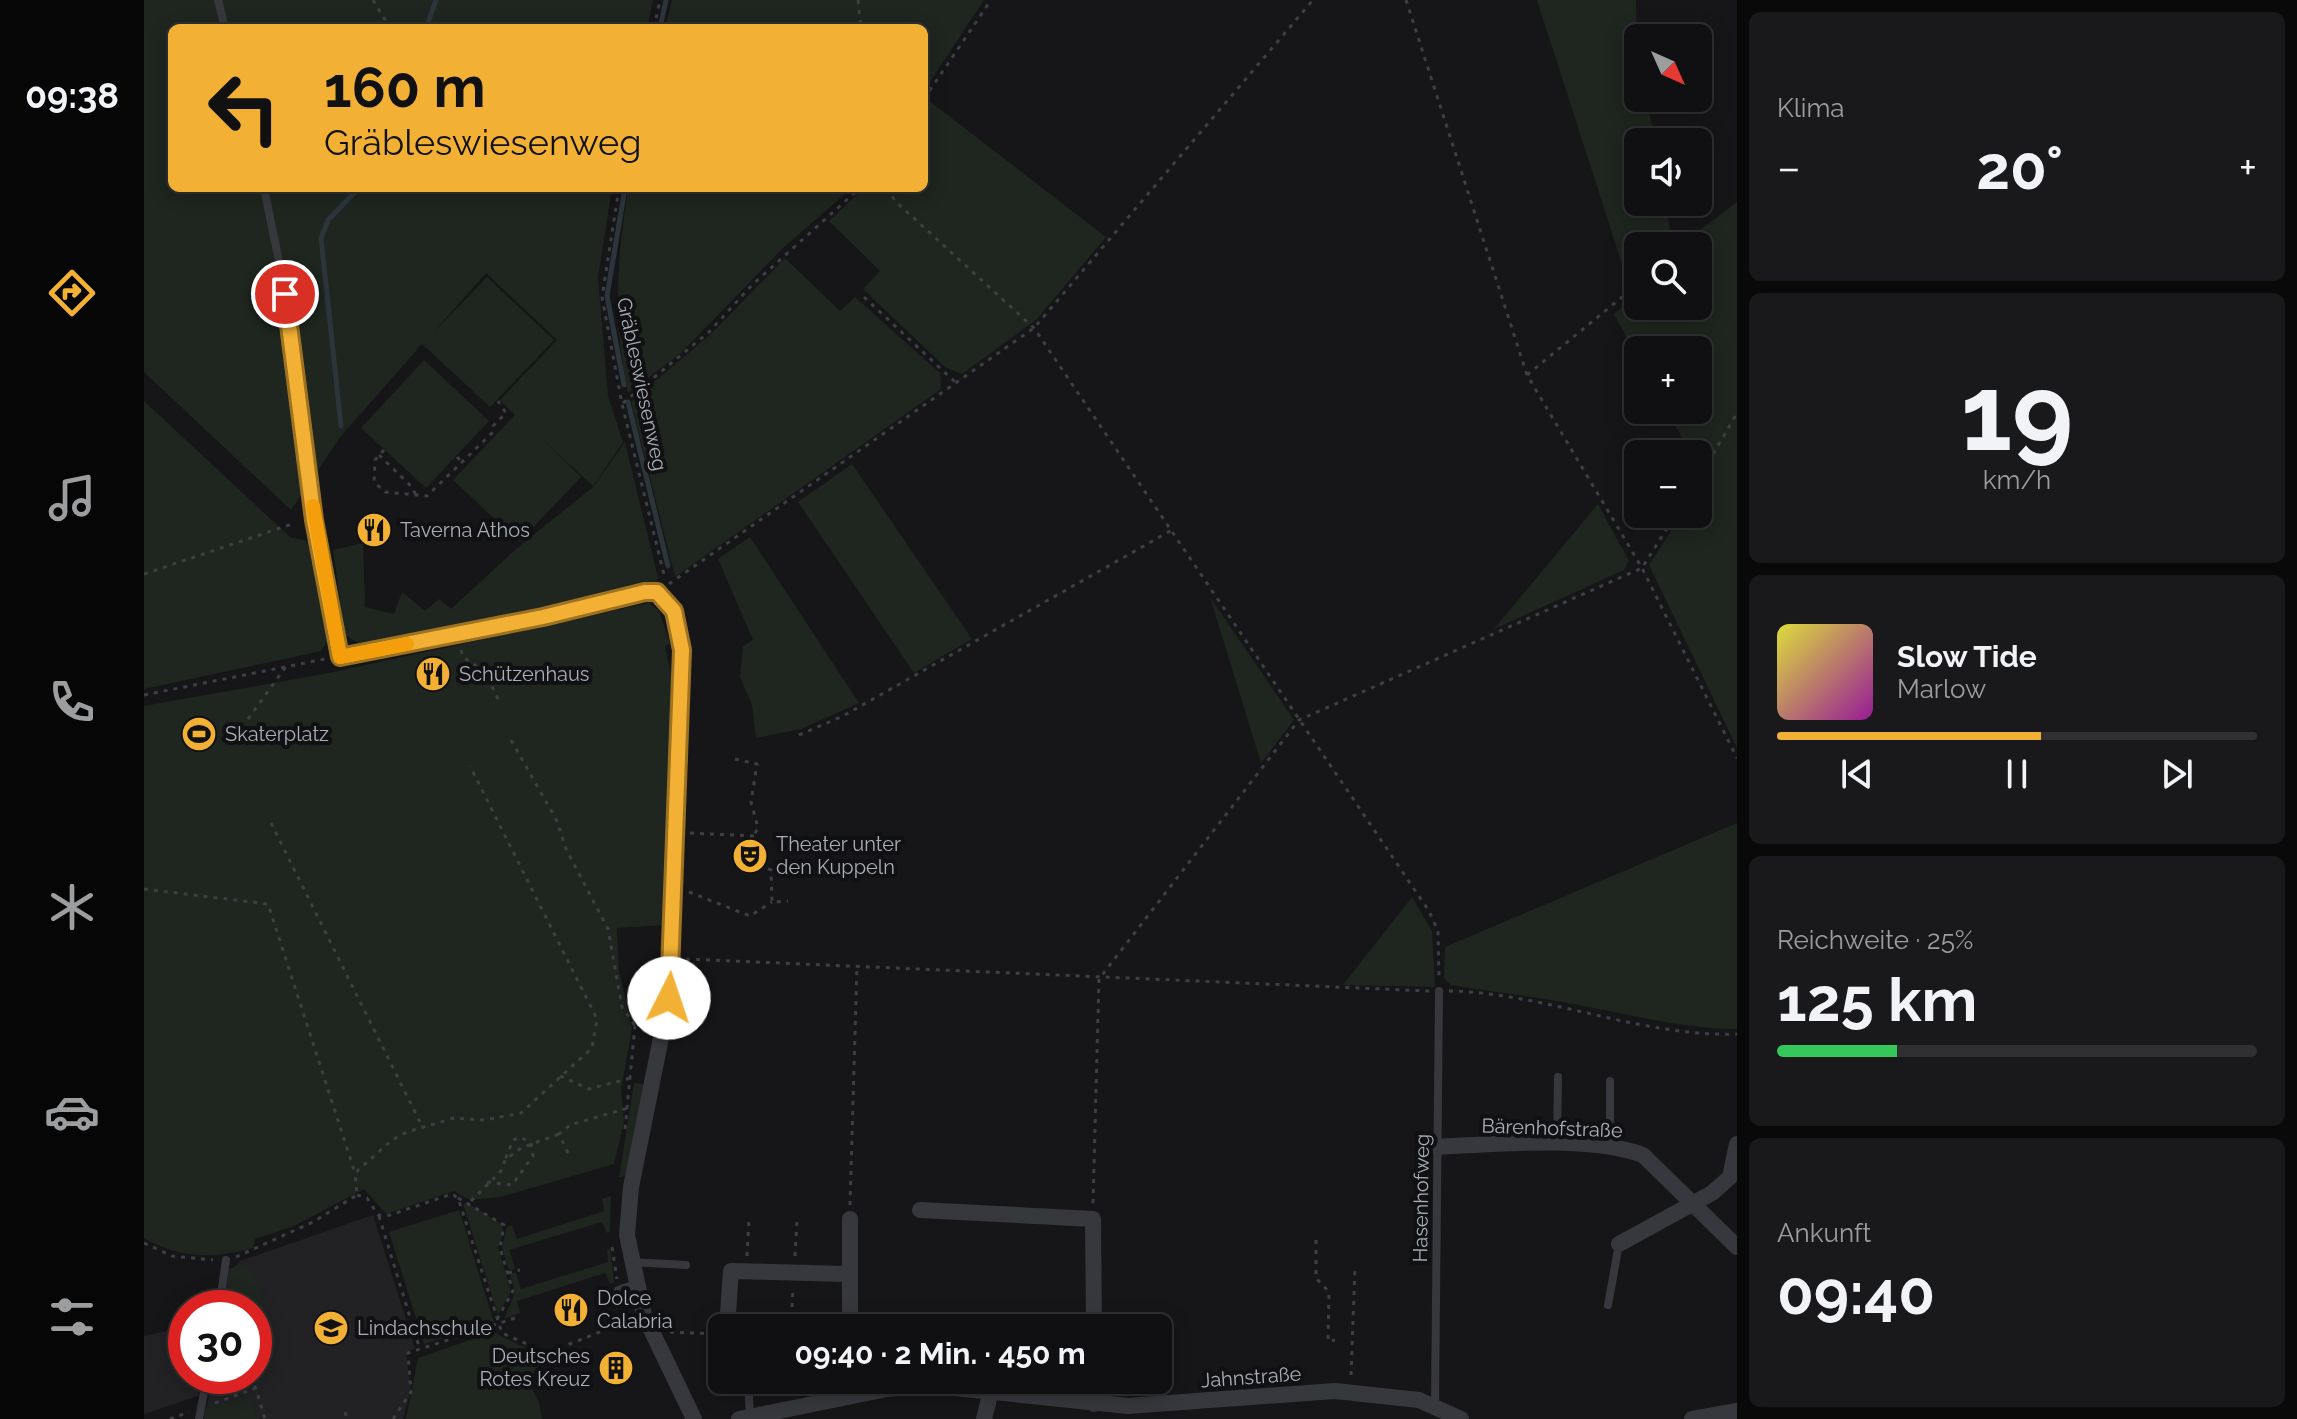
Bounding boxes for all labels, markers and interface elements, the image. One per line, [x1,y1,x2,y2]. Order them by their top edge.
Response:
north arrow [1624,24,1712,112]
map controls [1624,24,1712,528]
text: 160 m [324,54,486,120]
icon: left [192,56,296,160]
text: 09:38 [25,74,119,116]
text: Klima [1777,93,1845,123]
text: Gräbleswiesenweg [324,121,642,163]
button: sound [1624,128,1712,216]
text: 20° [1976,133,2063,203]
text: − [1777,142,1801,193]
text: + [2239,142,2257,193]
button: search [1624,232,1712,320]
pin [251,260,319,328]
icon: directions [44,265,100,321]
icon: arrive [263,272,307,316]
street label: Gräbleswiesenweg [612,295,672,473]
button: + [1624,336,1712,424]
text: 19 [1961,352,2073,474]
button: − [1624,440,1712,528]
text: km/h [1983,465,2051,495]
icon: music [44,470,100,526]
restaurant icon: Taverna Athos [355,511,393,549]
place label: Taverna Athos [400,518,530,542]
text: Slow Tide [1897,639,2037,674]
restaurant icon: Schützenhaus [414,655,452,693]
place label: Schützenhaus [459,662,589,686]
icon: phone [44,674,100,730]
text: Marlow [1897,674,1986,704]
sports icon: Skaterplatz [180,715,218,753]
place label: Skaterplatz [225,722,329,746]
icon: previous [1835,752,1879,796]
icon: pause [1995,752,2039,796]
icon: next [2155,752,2199,796]
place label: Theater unter den Kuppeln [776,832,901,879]
theatre icon: Theater unter den Kuppeln [731,837,769,875]
icon: climate [44,879,100,935]
text: Reichweite · 25% [1777,925,1973,955]
position arrow [627,956,711,1040]
text: 125 km [1777,965,1977,1035]
icon: car [44,1084,100,1140]
street label: Bärenhofstraße [1481,1114,1623,1142]
street label: Hasenhofweg [1408,1133,1434,1263]
text: Ankunft [1777,1218,1871,1248]
text: 09:40 [1777,1258,1935,1328]
place label: Dolce Calabria [597,1286,673,1333]
icon: filters [44,1289,100,1345]
speed limit sign: 30 [168,1290,272,1394]
restaurant icon: Dolce Calabria [552,1291,590,1329]
school or university icon: Lindachschule [312,1309,350,1347]
place label: Lindachschule [357,1316,492,1340]
text: 09:40 · 2 Min. · 450 m [794,1336,1086,1371]
place label: Deutsches Rotes Kreuz [479,1344,590,1391]
building icon: Deutsches Rotes Kreuz [597,1349,635,1387]
street label: Jahnstraße [1200,1361,1302,1392]

